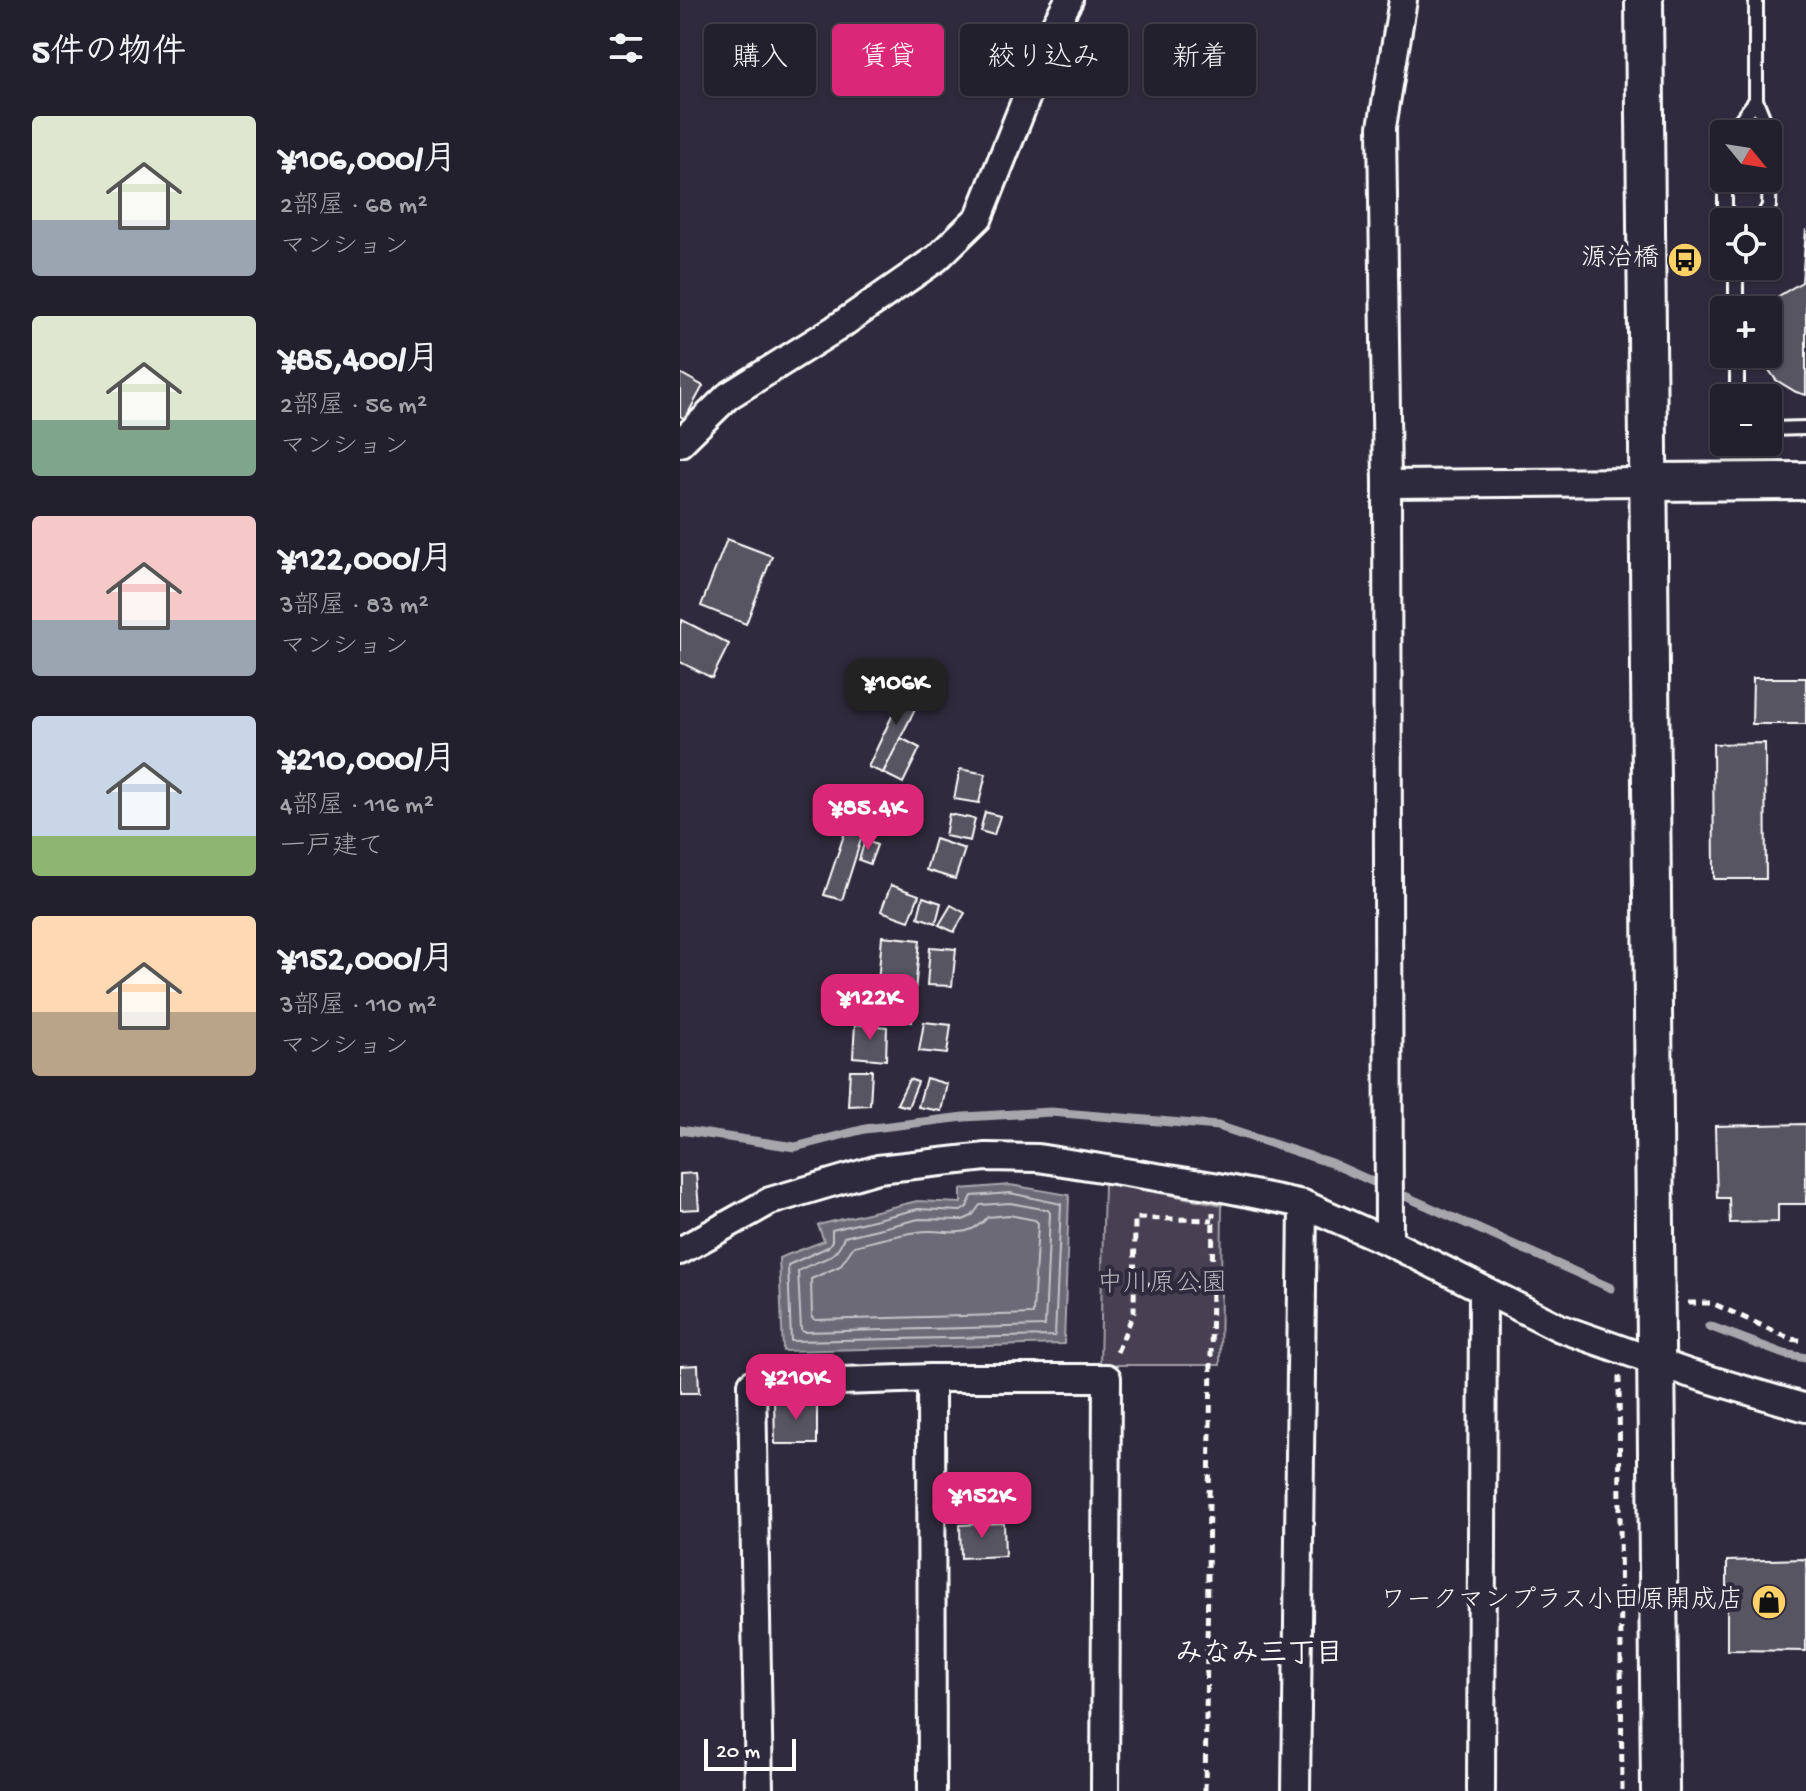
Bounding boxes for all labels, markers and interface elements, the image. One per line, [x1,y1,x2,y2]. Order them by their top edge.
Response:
chip: 購入 [704,24,816,96]
chip: 賃貸 [832,24,944,96]
chip: 絞り込み [960,24,1128,96]
chip: 新着 [1144,24,1256,96]
icon: filters [604,26,648,70]
text: 5件の物件 [32,35,186,75]
north arrow [1710,120,1782,192]
map controls [1710,120,1782,456]
text: ¥106,000/月 [280,142,457,182]
icon: home [96,148,192,244]
text: 2部屋 · 68 m² [280,192,428,223]
button: locate [1710,208,1782,280]
text: マンション [280,233,409,264]
bus stop icon: 源治橋 [1666,241,1704,279]
place label: 源治橋 [1581,244,1659,276]
button: + [1710,296,1782,368]
text: ¥85,400/月 [280,342,440,382]
icon: home [96,348,192,444]
button: − [1710,384,1782,456]
text: 2部屋 · 56 m² [280,392,427,423]
text: マンション [280,433,409,464]
text: ¥122,000/月 [280,542,454,582]
icon: home [96,548,192,644]
text: 3部屋 · 83 m² [280,592,429,623]
text: マンション [280,633,409,664]
pin: ¥106K [840,659,952,727]
text: ¥106K [864,669,928,700]
text: ¥210,000/月 [280,742,456,782]
icon: home [96,748,192,844]
pin: ¥85.4K [803,784,933,852]
text: 4部屋 · 116 m² [280,792,434,823]
text: ¥85.4K [831,794,905,825]
text: 一戸建て [280,833,384,864]
text: ¥152,000/月 [280,942,455,982]
icon: home [96,948,192,1044]
pin: ¥122K [814,974,926,1042]
text: ¥122K [839,984,901,1015]
text: 3部屋 · 110 m² [280,992,437,1023]
text: マンション [280,1033,409,1064]
park label: 中川原公園 [1097,1268,1227,1301]
pin: ¥210K [740,1354,852,1422]
text: ¥210K [764,1364,828,1395]
pin: ¥152K [926,1472,1038,1540]
text: ¥152K [950,1482,1014,1513]
shop icon: ワークマンプラス小田原開成店 [1750,1583,1788,1621]
place label: ワークマンプラス小田原開成店 [1380,1585,1743,1618]
district label: みなみ三丁目 [1175,1639,1343,1672]
scale bar [704,1735,796,1771]
text: 20 m [716,1740,760,1766]

